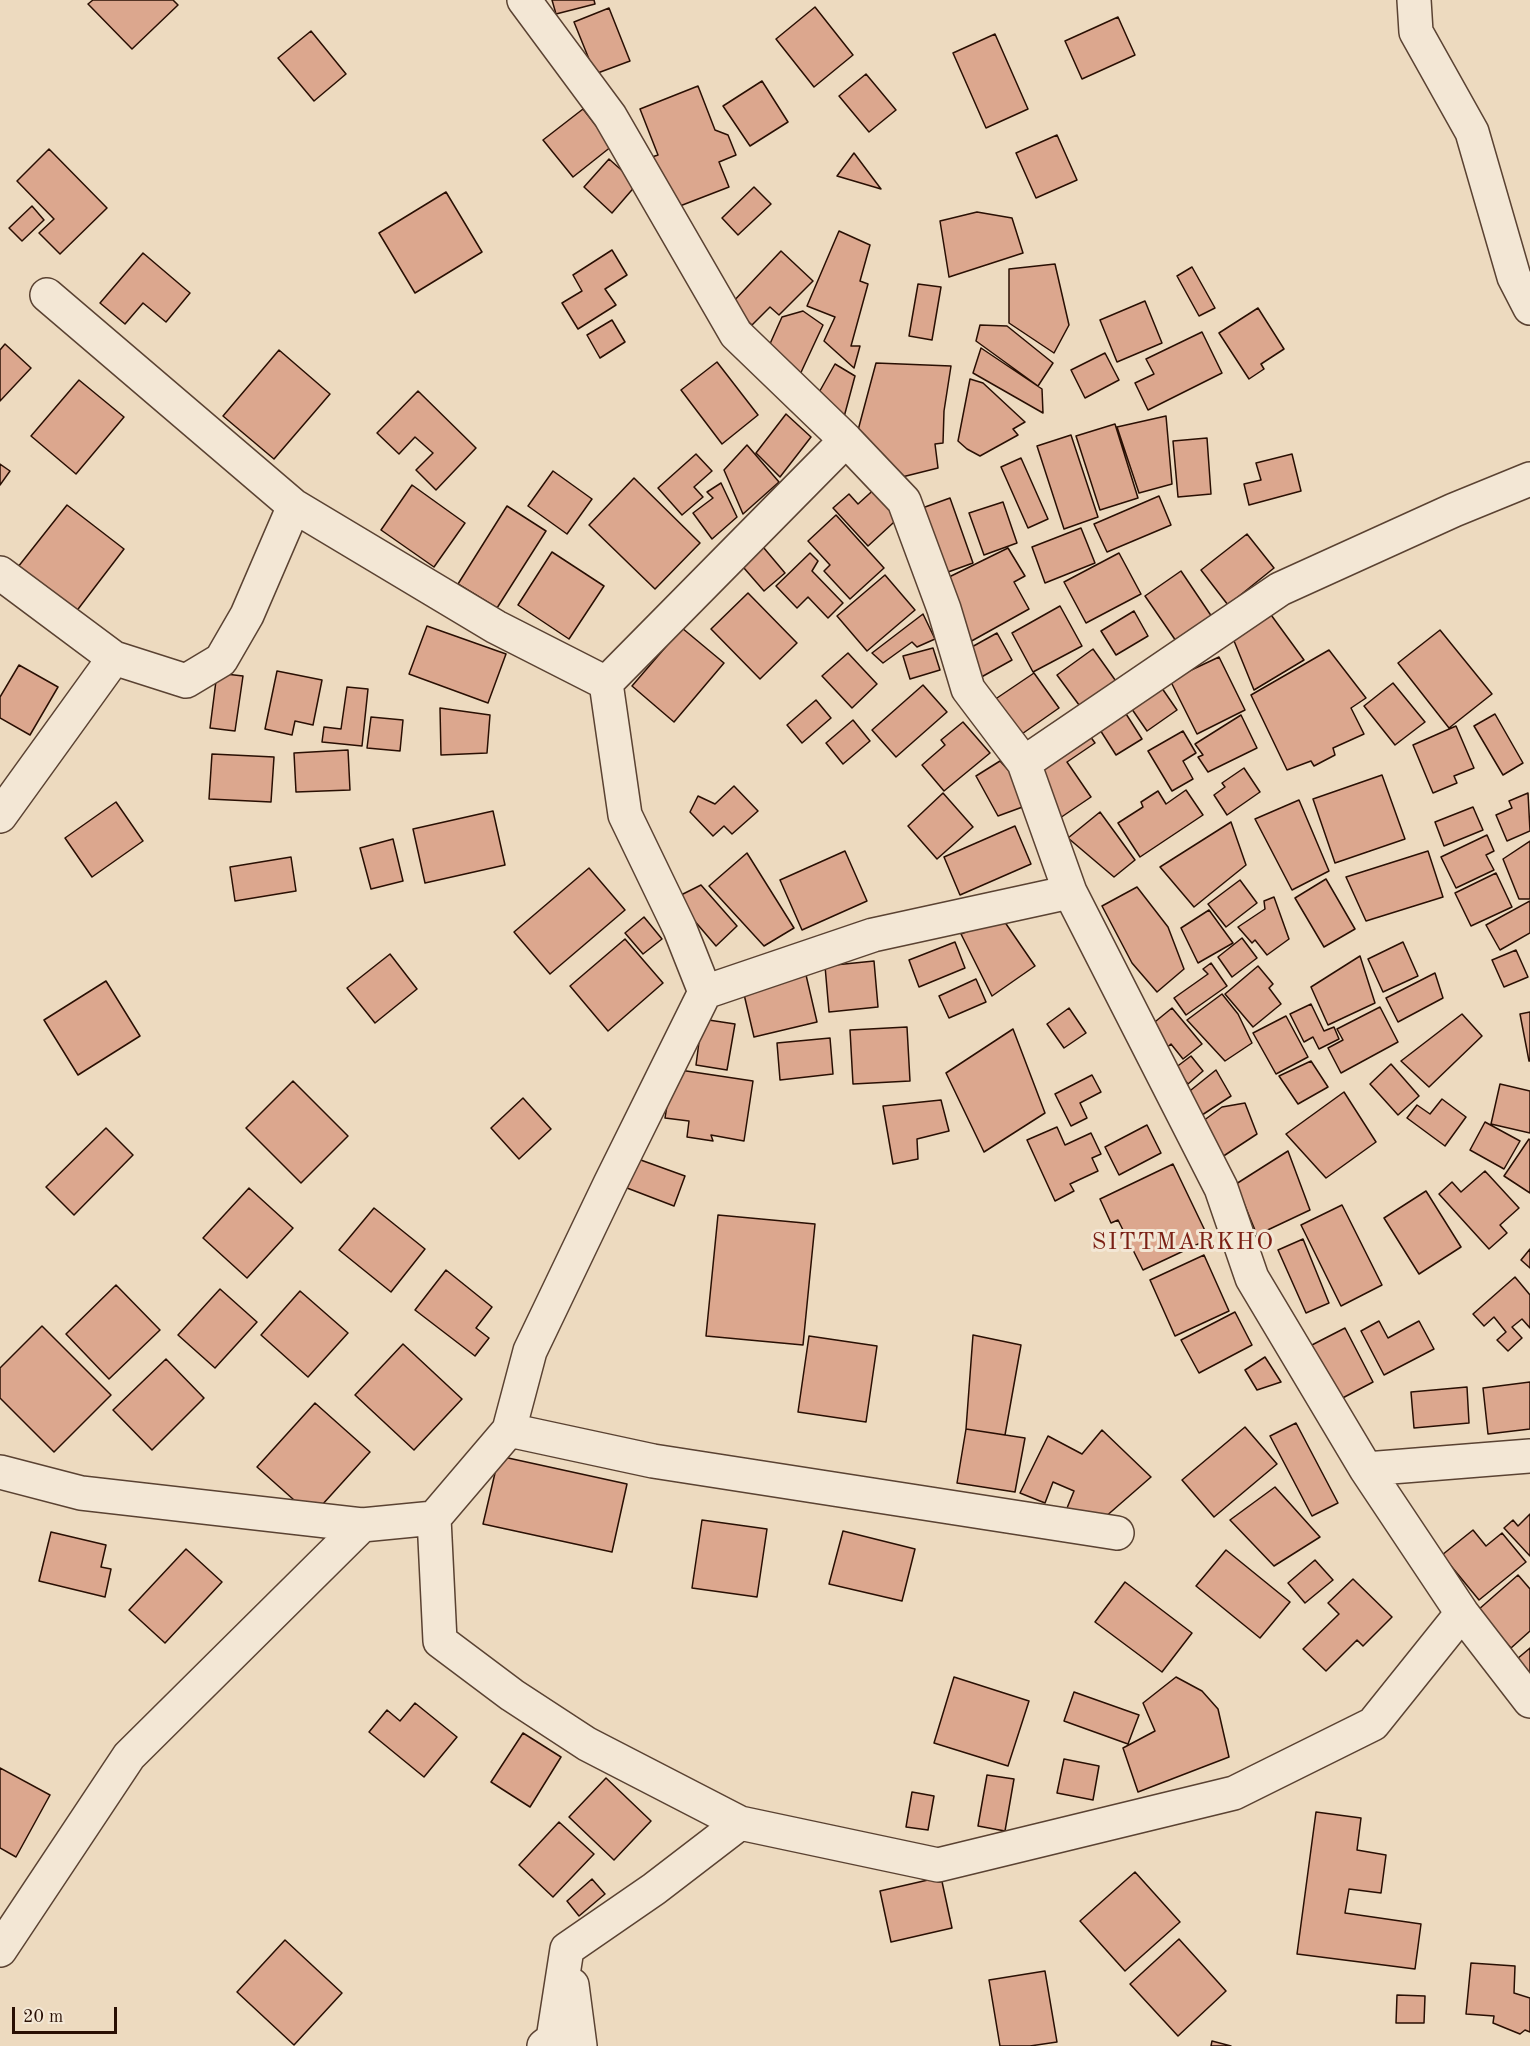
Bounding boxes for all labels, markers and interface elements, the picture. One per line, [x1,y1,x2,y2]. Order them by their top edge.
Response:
district label: SITTMARKHO [1091,1229,1275,1257]
scale bar [15,1995,120,2033]
text: 20 m [23,2008,63,2026]

